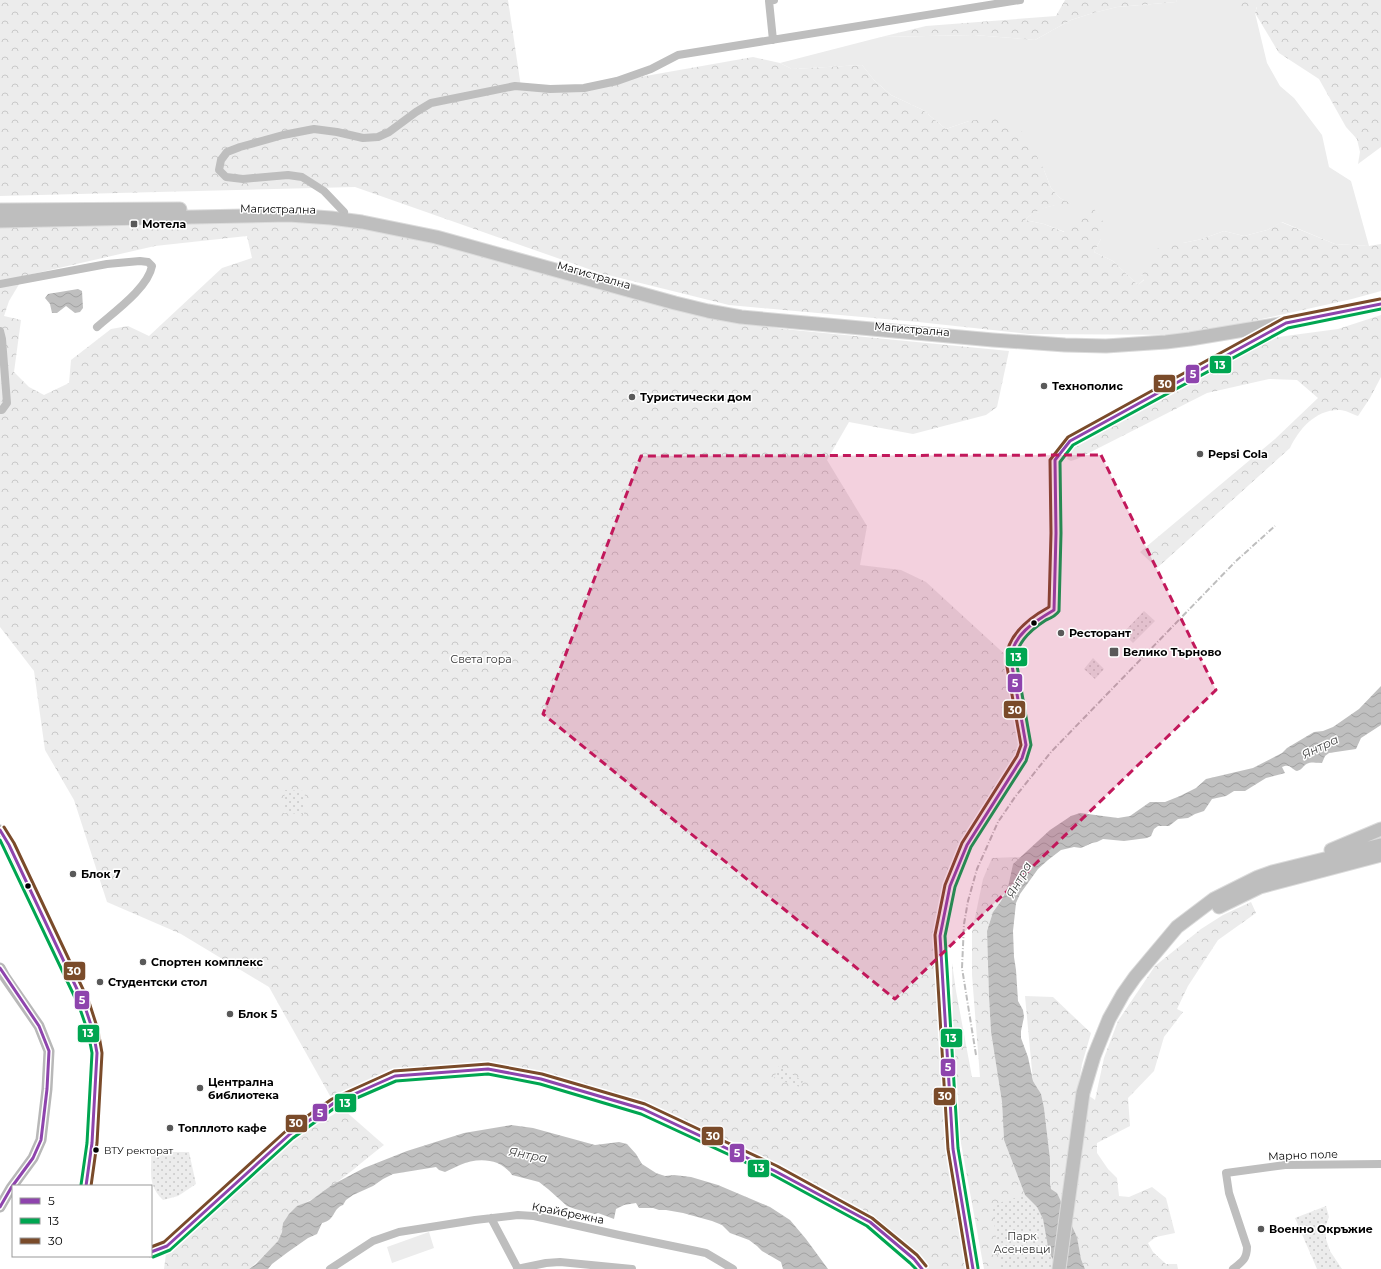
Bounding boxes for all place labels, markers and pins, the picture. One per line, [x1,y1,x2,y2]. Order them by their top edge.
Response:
place label: Мотела [142,217,186,231]
marker: Мотела [129,219,139,229]
place label: Технополис [1052,379,1123,393]
marker: Технополис [1039,381,1049,391]
place label: Туристически дом [640,390,751,404]
marker: Туристически дом [627,392,637,402]
place label: Pepsi Cola [1208,447,1268,461]
marker: Pepsi Cola [1195,449,1205,459]
unlabelled marker [1029,618,1039,628]
place label: Ресторант [1069,626,1131,640]
marker: Ресторант [1056,628,1066,638]
place label: Велико Търново [1123,645,1221,659]
marker: Велико Търново [1108,646,1120,658]
place label: Блок 7 [81,867,121,881]
marker: Блок 7 [68,869,78,879]
unlabelled marker [23,881,33,891]
place label: Спортен комплекс [151,955,263,969]
marker: Спортен комплекс [138,957,148,967]
place label: Студентски стол [108,975,207,989]
marker: Студентски стол [95,977,105,987]
place label: Блок 5 [238,1007,278,1021]
marker: Блок 5 [225,1009,235,1019]
place label: Централна библиотека [208,1075,279,1102]
marker: Централна библиотека [195,1083,205,1093]
place label: Топллото кафе [178,1121,267,1135]
marker: Топллото кафе [165,1123,175,1133]
place label: ВТУ ректорат [104,1144,174,1157]
marker: ВТУ ректорат [91,1145,101,1155]
place label: Военно Окръжие [1269,1222,1373,1236]
marker: Военно Окръжие [1256,1224,1266,1234]

